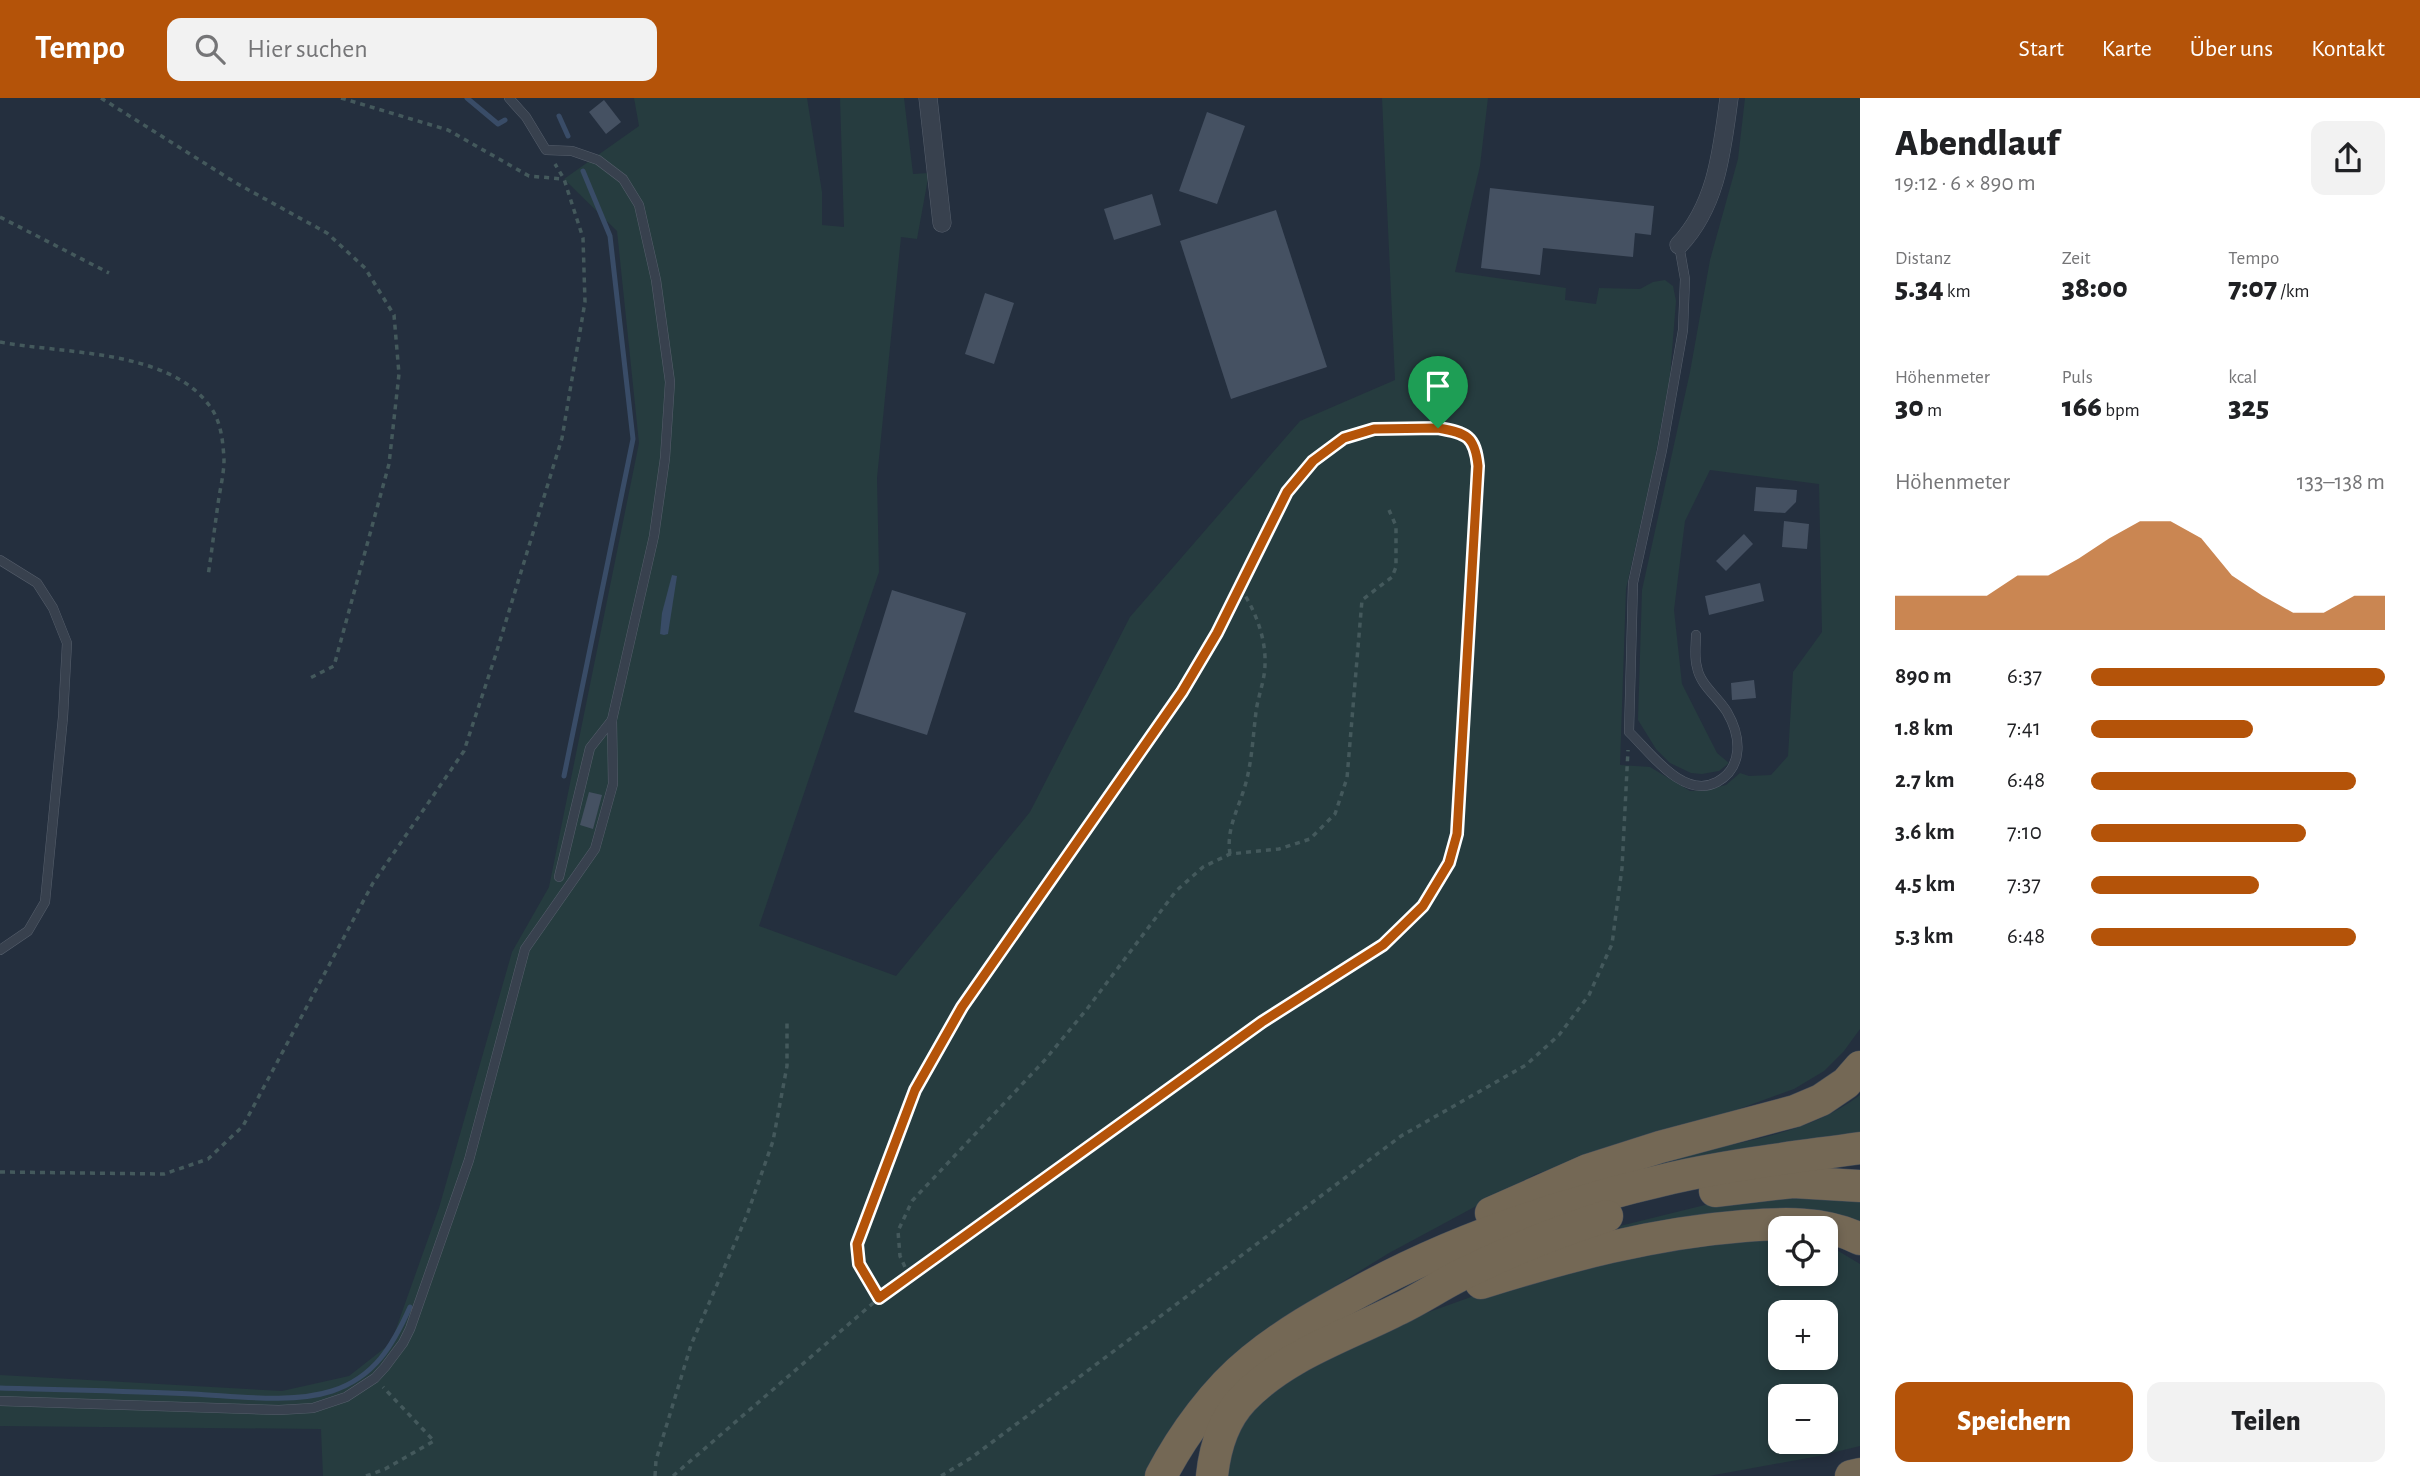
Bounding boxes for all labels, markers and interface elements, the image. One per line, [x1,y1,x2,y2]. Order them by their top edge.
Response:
search box [167,18,657,81]
icon: search [191,30,229,68]
text: Tempo [35,32,125,65]
text: Hier suchen [247,36,368,62]
text: Start [2019,37,2064,61]
text: Karte [2102,37,2152,61]
text: Über uns [2190,37,2273,61]
text: Kontakt [2311,37,2385,61]
button: share [2311,121,2385,195]
text: Abendlauf [1895,125,2059,163]
text: 19:12 · 6 × 890 m [1895,172,2036,195]
text: Distanz [1895,249,1951,268]
text: Zeit [2062,249,2091,268]
text: Tempo [2228,249,2279,268]
text: 5.34 [1895,273,1944,303]
text: 38:00 [2062,273,2128,303]
text: 7:07 [2228,273,2277,303]
text: km [1944,282,1971,301]
text: /km [2277,282,2310,301]
pin [1408,356,1468,428]
icon: arrive [1419,367,1457,405]
text: Höhenmeter [1895,368,1990,387]
text: Puls [2062,368,2093,387]
text: kcal [2228,368,2257,387]
text: 30 [1895,392,1924,422]
text: 166 [2062,392,2102,422]
text: 325 [2228,392,2269,422]
text: m [1924,401,1942,420]
text: bpm [2102,401,2140,420]
text: Höhenmeter [1895,471,2010,494]
text: 133–138 m [2297,471,2385,494]
text: 890 m [1895,665,1951,688]
text: 6:37 [2007,665,2042,688]
text: 1.8 km [1895,717,1953,740]
text: 7:41 [2007,717,2041,740]
text: 2.7 km [1895,769,1954,792]
text: 6:48 [2007,769,2045,792]
text: 3.6 km [1895,821,1955,844]
text: 7:10 [2007,821,2042,844]
text: 4.5 km [1895,873,1955,896]
text: 7:37 [2007,873,2041,896]
text: 5.3 km [1895,925,1954,948]
text: 6:48 [2007,925,2045,948]
map controls [1768,1216,1838,1454]
button: locate [1768,1216,1838,1286]
button: + [1768,1300,1838,1370]
button: Speichern [1895,1382,2133,1462]
button: Teilen [2147,1382,2385,1462]
button: − [1768,1384,1838,1454]

